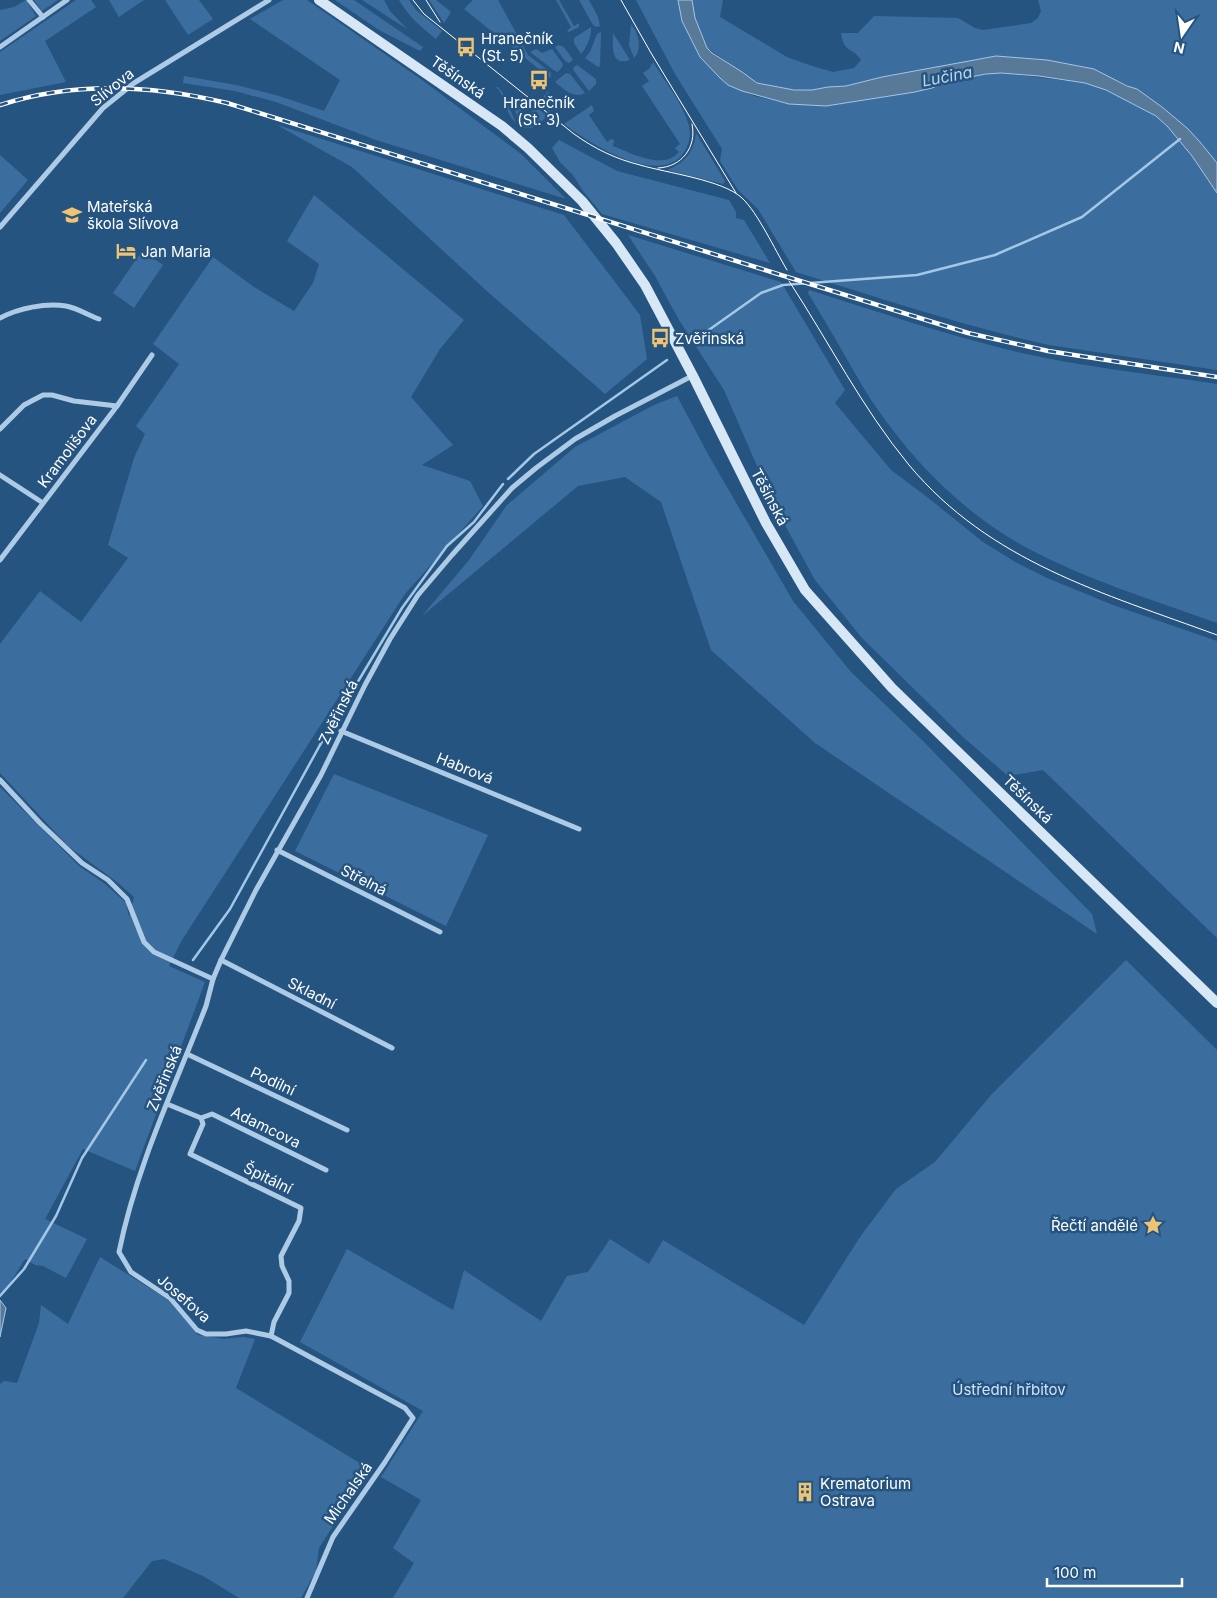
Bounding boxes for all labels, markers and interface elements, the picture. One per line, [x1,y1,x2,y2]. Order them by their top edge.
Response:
north arrow [1157,10,1207,60]
place label: Hranečník (St. 5) [481,29,554,65]
bus stop icon: Hranečník (St. 5) [455,36,477,58]
text: N [1172,39,1186,58]
street label: Těšínská [427,51,489,103]
water label: Lučina [920,61,974,91]
street label: Slívova [86,64,138,110]
bus stop icon: Hranečník (St. 3) [528,69,550,91]
place label: Hranečník (St. 3) [503,93,576,129]
place label: Mateřská škola Slívova [87,197,179,233]
school or university icon: Mateřská škola Slívova [61,204,83,226]
hotel icon: Jan Maria [115,240,137,262]
place label: Jan Maria [141,242,211,261]
bus stop icon: Zvěřinská [649,327,671,349]
place label: Zvěřinská [675,329,744,348]
street label: Kramolišova [33,411,101,491]
street label: Těšínská [747,465,793,529]
street label: Zvěřinská [314,677,362,747]
street label: Habrová [434,748,496,788]
street label: Těšínská [999,771,1057,827]
street label: Střelná [338,860,390,900]
street label: Skladní [285,973,340,1013]
street label: Zvěřinská [142,1042,186,1114]
street label: Podílní [247,1062,299,1100]
street label: Adamcova [228,1102,304,1152]
street label: Špitální [240,1158,296,1198]
place icon: Řečtí andělé [1142,1214,1164,1236]
place label: Řečtí andělé [1051,1216,1138,1235]
street label: Josefova [153,1270,215,1326]
park label: Ústřední hřbitov [952,1380,1066,1399]
street label: Michalská [320,1458,376,1528]
place label: Krematorium Ostrava [820,1474,911,1510]
building icon: Krematorium Ostrava [794,1481,816,1503]
scale bar [1047,1556,1182,1588]
text: 100 m [1054,1563,1096,1582]

